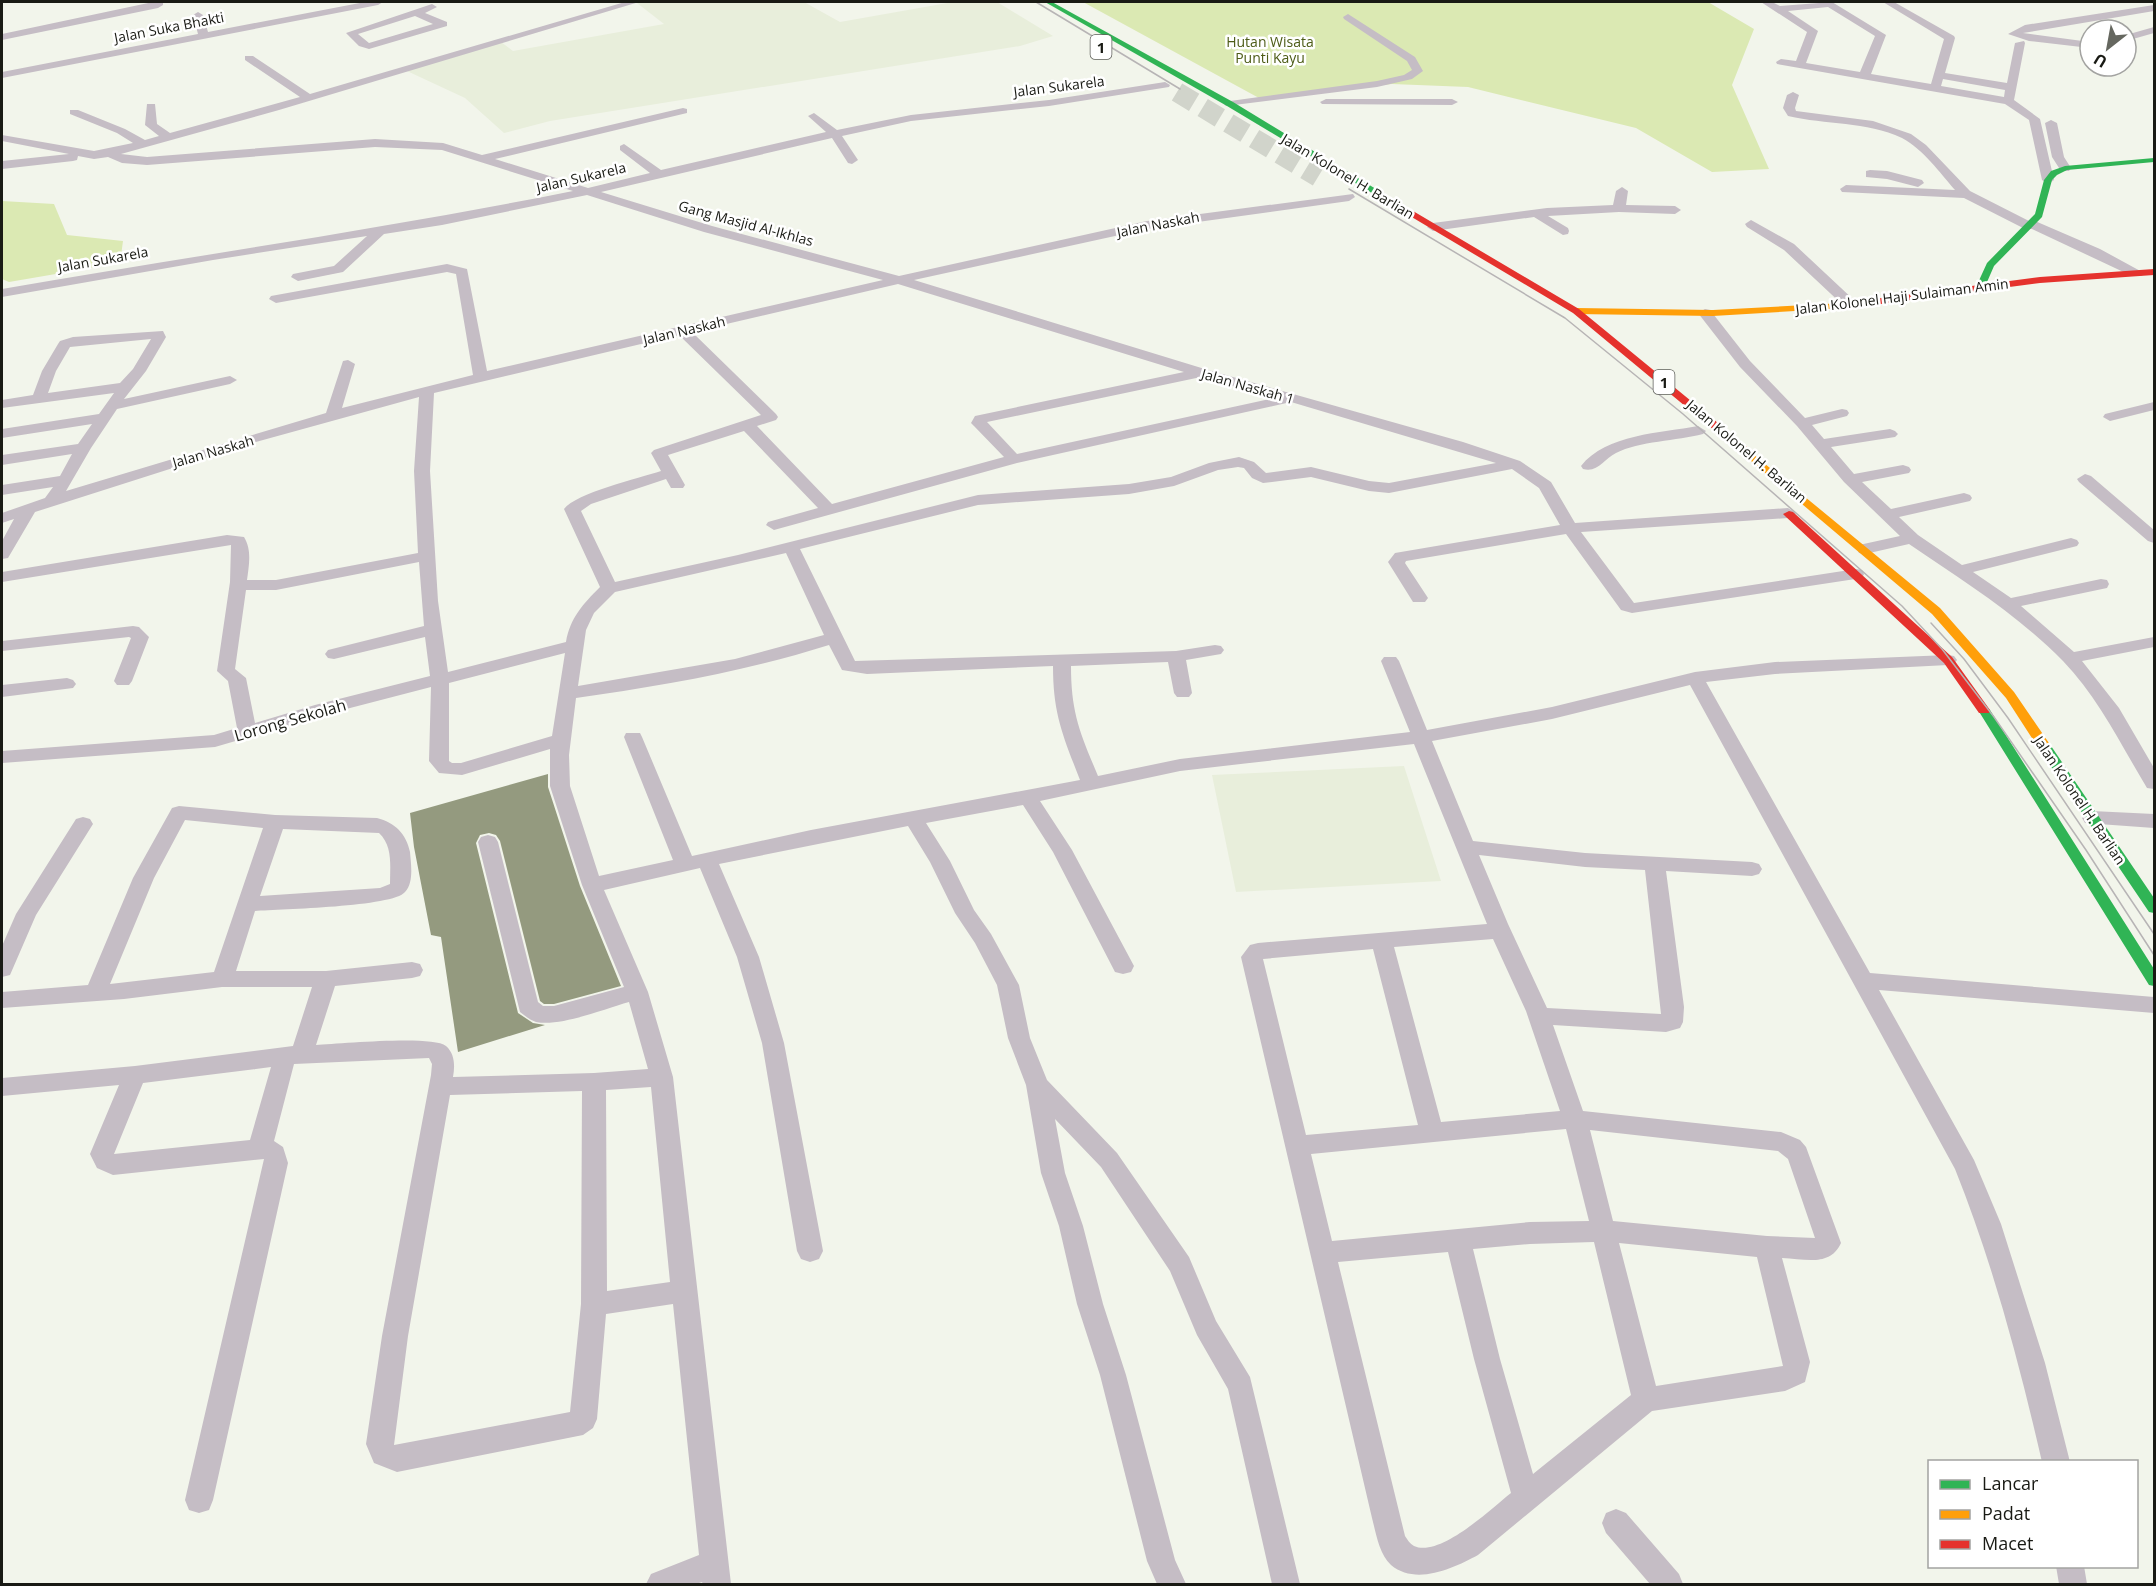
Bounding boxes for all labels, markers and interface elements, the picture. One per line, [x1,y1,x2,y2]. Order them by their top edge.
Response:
street label: Jalan Suka Bhakti [111,7,225,47]
north arrow [2078,18,2138,78]
park label: Hutan Wisata Punti Kayu [1226,32,1314,67]
road number: 1 [1090,35,1112,59]
text: U [2089,48,2111,73]
street label: Jalan Sukarela [1011,71,1106,101]
street label: Jalan Kolonel H. Barlian [1277,128,1418,223]
street label: Jalan Sukarela [532,157,628,197]
street label: Gang Masjid Al-Ikhlas [676,196,816,250]
street label: Jalan Naskah [1113,207,1201,242]
street label: Jalan Sukarela [54,242,150,277]
street label: Jalan Kolonel Haji Sulaiman Amin [1792,274,2010,319]
street label: Jalan Naskah [639,311,727,349]
street label: Jalan Naskah 1 [1198,363,1296,408]
road number: 1 [1654,370,1674,394]
street label: Jalan Kolonel H. Barlian [1681,394,1811,507]
street label: Jalan Naskah [168,430,256,472]
street label: Lorong Sekolah [232,694,348,746]
street label: Jalan Kolonel H. Barlian [2029,730,2130,868]
legend [1928,1460,2138,1568]
text: Lancar [1982,1471,2039,1495]
text: Padat [1982,1501,2030,1525]
text: Macet [1982,1531,2033,1555]

